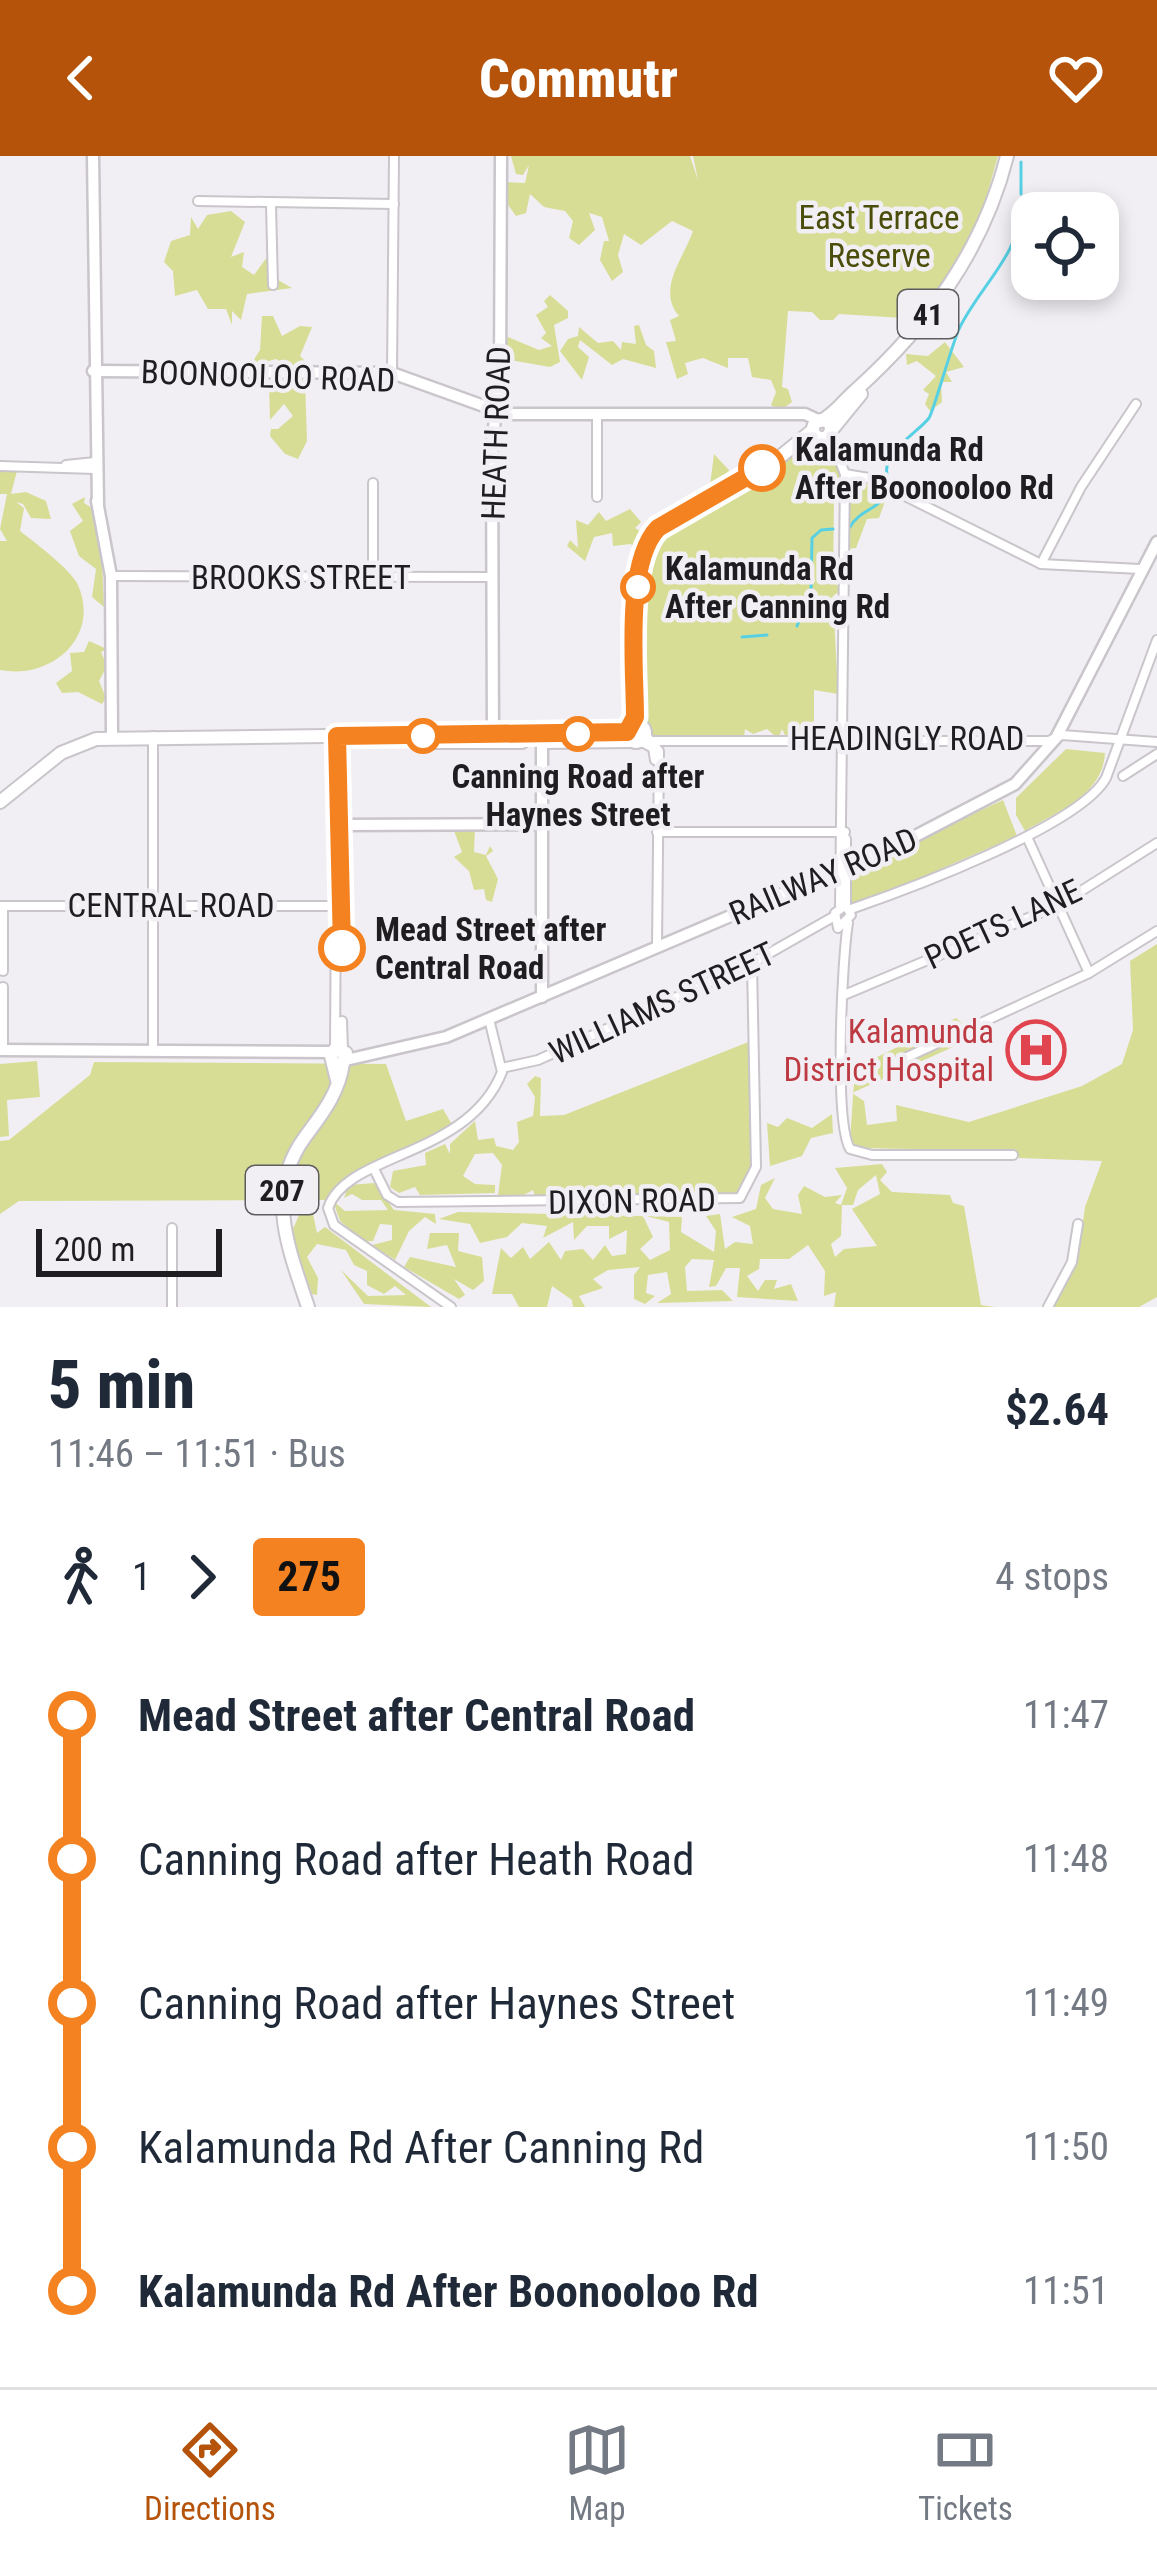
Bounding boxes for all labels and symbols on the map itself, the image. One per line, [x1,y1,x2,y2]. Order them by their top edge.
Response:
park label: East Terrace Reserve [799,198,960,275]
road number: 41 [898,290,958,338]
street label: HEATH ROAD [473,345,519,521]
street label: BOONOOLOO ROAD [140,352,396,400]
place label: Kalamunda Rd After Boonooloo Rd [795,430,1054,507]
marker: Kalamunda Rd After Boonooloo Rd [740,446,784,490]
place label: Kalamunda Rd After Canning Rd [665,549,890,626]
street label: BROOKS STREET [191,558,411,597]
marker: Kalamunda Rd After Canning Rd [622,571,654,603]
marker: Canning Road after Haynes Street [562,718,594,750]
street label: HEADINGLY ROAD [790,719,1024,758]
unlabelled marker [407,720,439,752]
place label: Canning Road after Haynes Street [452,757,705,834]
street label: RAILWAY ROAD [723,819,923,933]
street label: POETS LANE [918,871,1088,977]
street label: CENTRAL ROAD [68,886,274,925]
place label: Mead Street after Central Road [375,910,606,987]
marker: Mead Street after Central Road [320,926,364,970]
street label: WILLIAMS STREET [543,934,781,1072]
place label: Kalamunda District Hospital [783,1012,994,1089]
hospital icon: Kalamunda District Hospital [1005,1019,1067,1081]
road number: 207 [246,1166,318,1214]
street label: DIXON ROAD [548,1180,716,1222]
scale bar [36,1223,222,1276]

